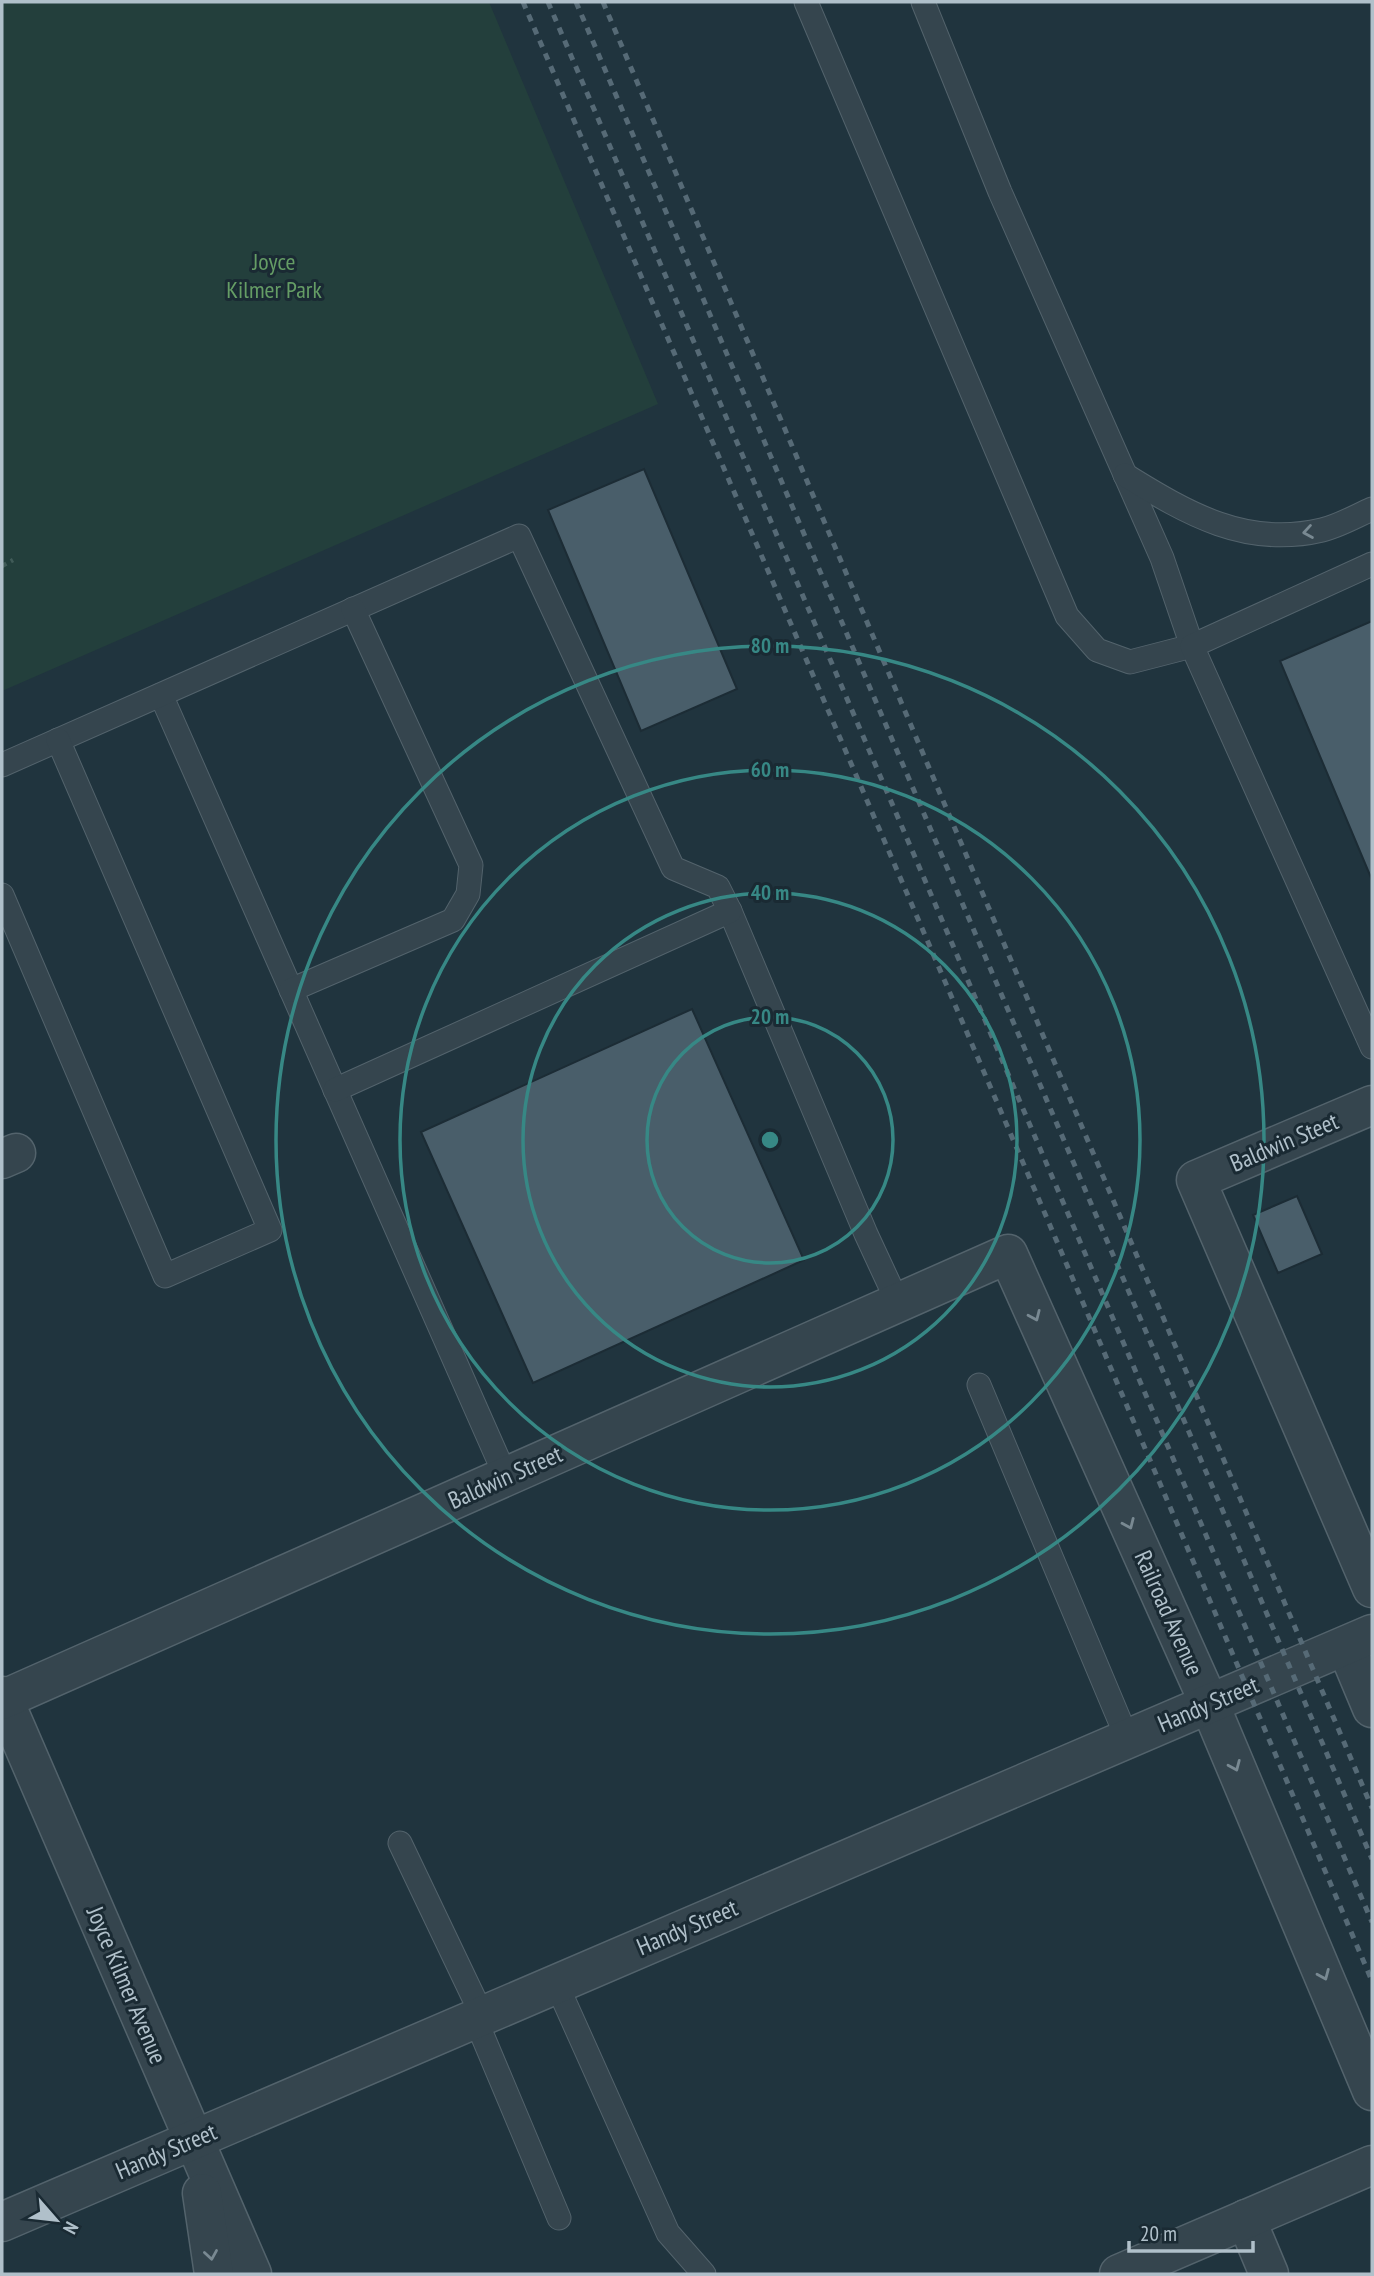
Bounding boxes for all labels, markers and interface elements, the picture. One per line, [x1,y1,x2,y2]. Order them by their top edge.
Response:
park label: Joyce Kilmer Park [226,246,322,305]
one-way arrow [1302,524,1314,539]
text: 80 m [751,632,789,659]
text: 60 m [751,756,789,783]
text: 40 m [751,879,789,906]
text: 20 m [751,1003,789,1030]
street label: Baldwin Steet [1225,1105,1343,1179]
centre of rings [758,1128,782,1152]
one-way arrow [1027,1309,1041,1321]
street label: Baldwin Street [443,1438,567,1516]
one-way arrow [1121,1517,1135,1529]
street label: Railroad Avenue [1128,1545,1210,1681]
street label: Handy Street [1153,1669,1263,1739]
one-way arrow [1227,1759,1241,1771]
street label: Handy Street [632,1892,742,1962]
street label: Joyce Kilmer Avenue [80,1901,174,2068]
one-way arrow [1315,1969,1329,1981]
street label: Handy Street [111,2116,221,2186]
north arrow [21,2185,91,2255]
scale bar [1129,2210,1253,2254]
text: N [58,2218,84,2238]
text: 20 m [1140,2220,1177,2247]
one-way arrow [204,2249,219,2260]

